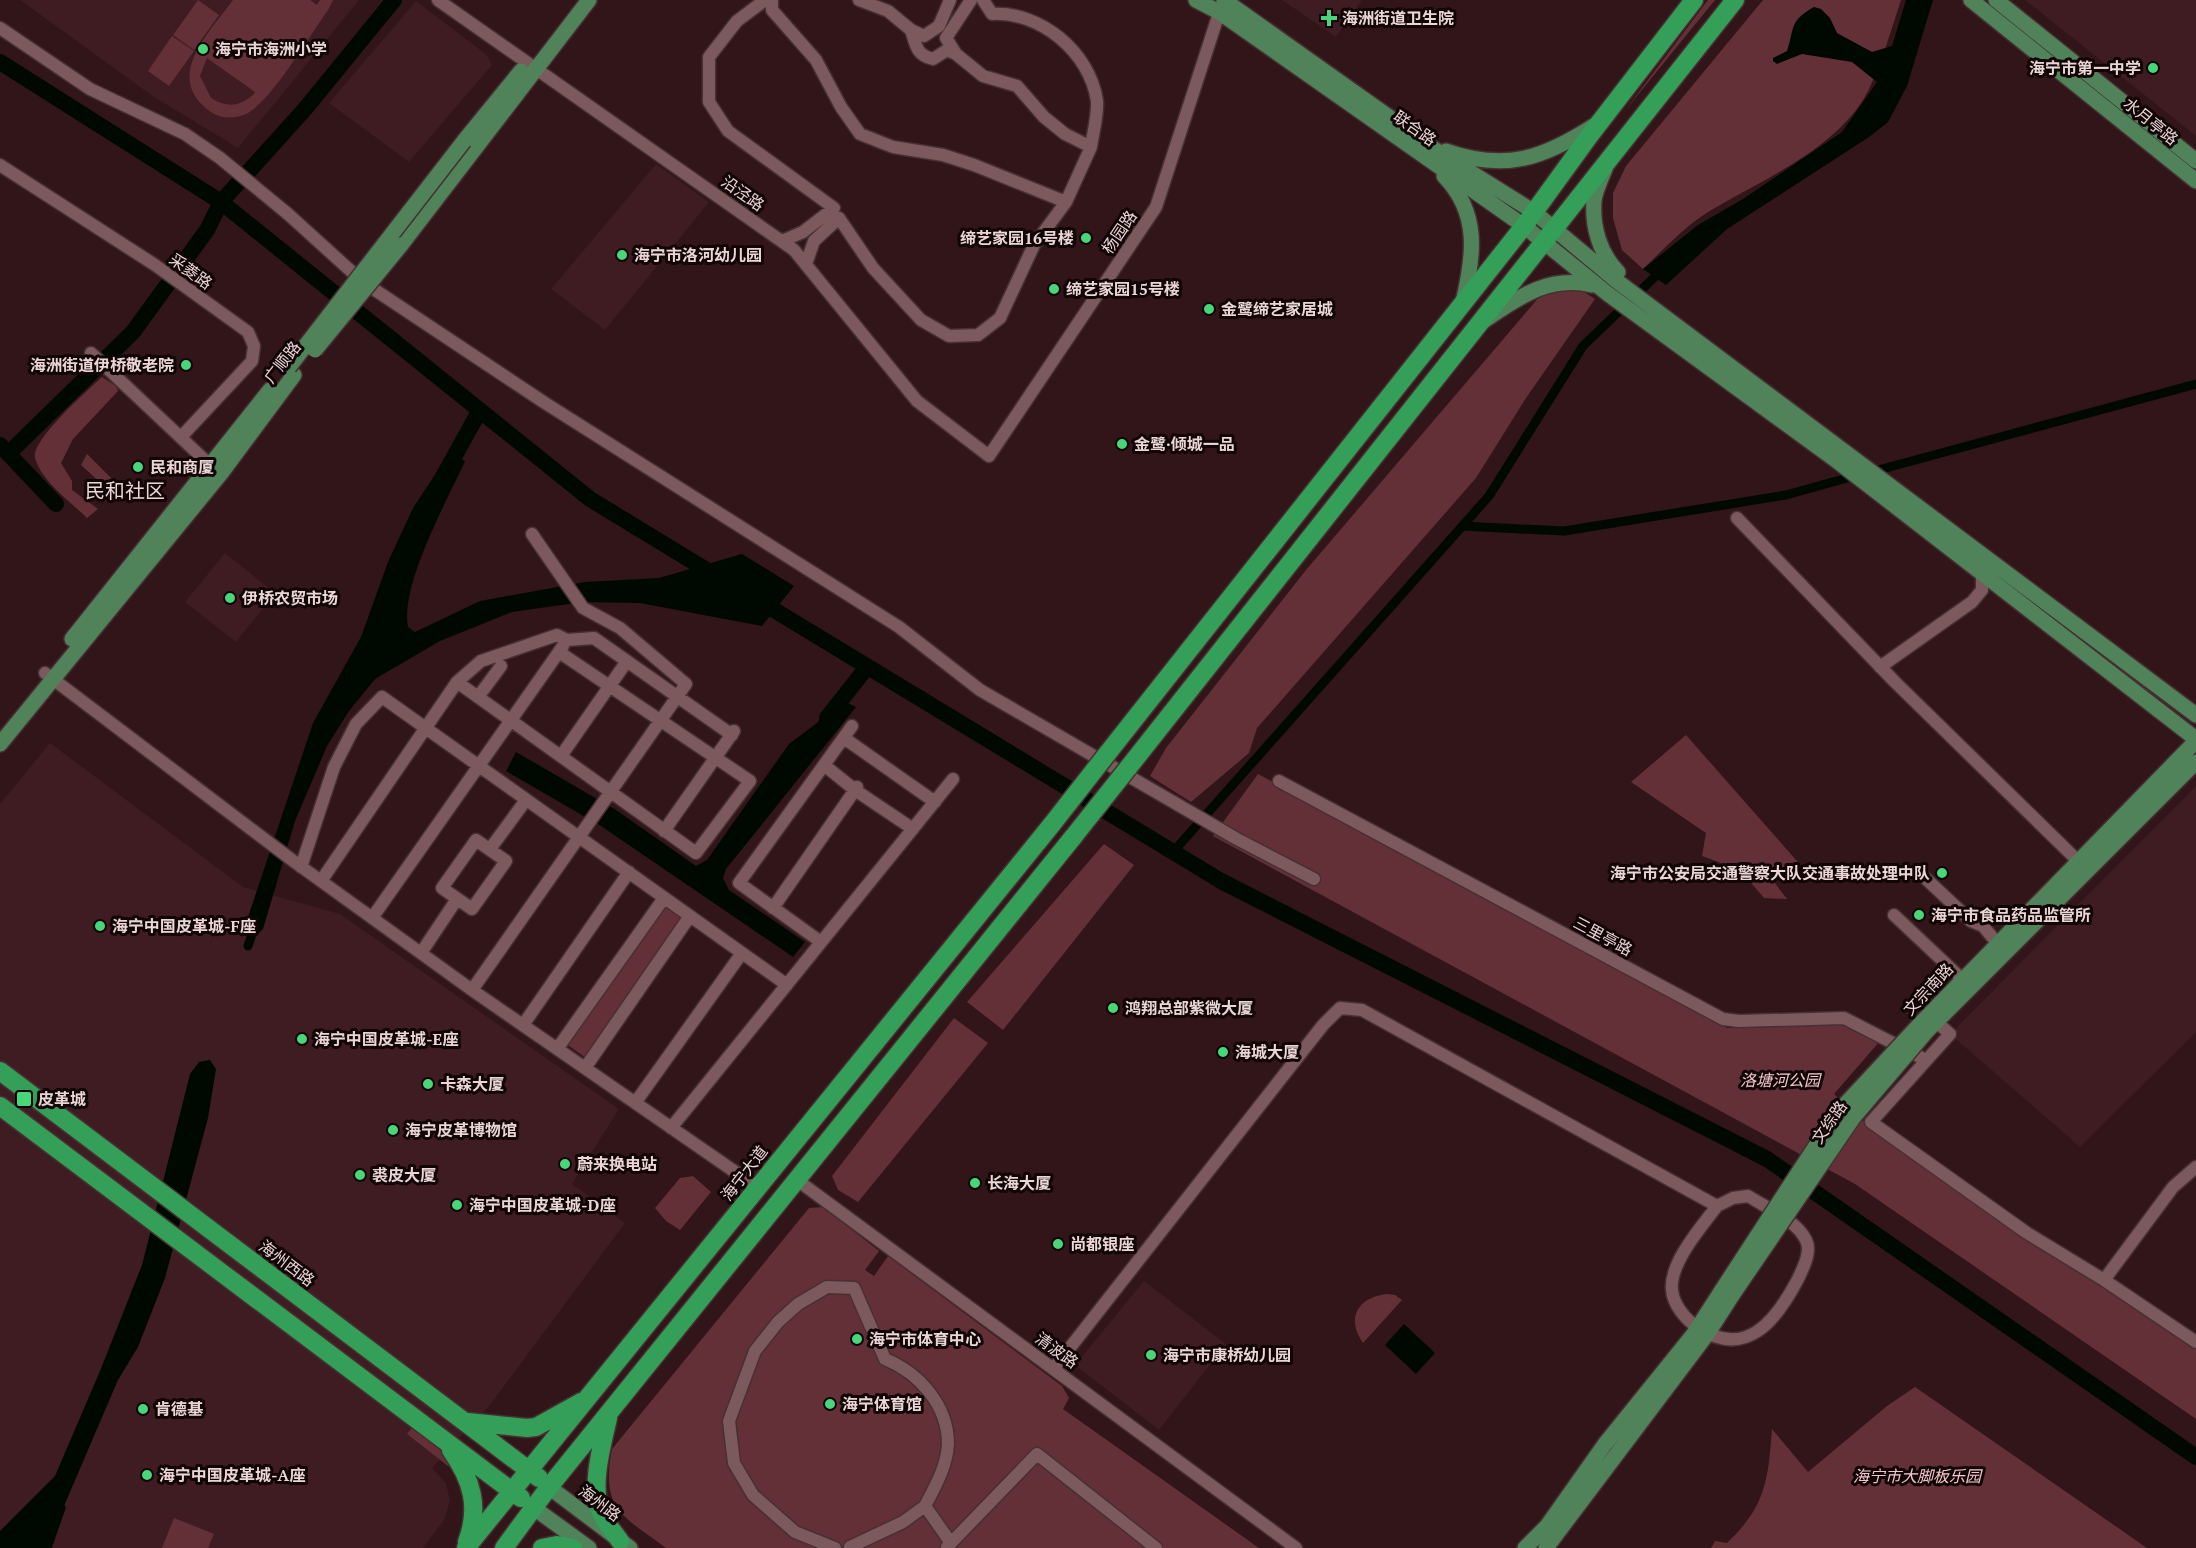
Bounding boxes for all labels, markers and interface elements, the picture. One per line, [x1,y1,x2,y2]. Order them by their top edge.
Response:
place label: 海洲街道卫生院 [1342,7,1454,29]
marker: 海洲街道卫生院 [1320,9,1338,27]
place label: 海宁市海洲小学 [215,38,327,60]
marker: 海宁市海洲小学 [196,42,210,56]
place label: 海宁市第一中学 [2029,57,2141,79]
marker: 海宁市第一中学 [2146,61,2160,75]
street label: 水月亭路 [2119,92,2183,150]
street label: 联合路 [1389,105,1441,151]
street label: 沿泾路 [717,170,769,216]
street label: 杨园路 [1096,206,1142,258]
place label: 缔艺家园16号楼 [960,227,1074,249]
marker: 缔艺家园16号楼 [1079,231,1093,245]
place label: 海宁市洛河幼儿园 [634,244,762,266]
street label: 采菱路 [165,248,217,294]
marker: 海宁市洛河幼儿园 [615,248,629,262]
place label: 缔艺家园15号楼 [1066,278,1180,300]
marker: 缔艺家园15号楼 [1047,282,1061,296]
place label: 金鹭缔艺家居城 [1221,298,1333,320]
marker: 金鹭缔艺家居城 [1202,302,1216,316]
street label: 广顺路 [259,336,305,388]
place label: 海洲街道伊桥敬老院 [30,354,174,376]
marker: 海洲街道伊桥敬老院 [179,358,193,372]
place label: 金鹭·倾城一品 [1134,433,1235,455]
marker: 金鹭·倾城一品 [1115,437,1129,451]
place label: 民和商厦 [150,456,214,478]
marker: 民和商厦 [131,460,145,474]
district label: 民和社区 [85,477,165,504]
place label: 伊桥农贸市场 [241,587,338,609]
marker: 伊桥农贸市场 [223,591,237,605]
place label: 海宁市公安局交通警察大队交通事故处理中队 [1610,862,1930,884]
marker: 海宁市公安局交通警察大队交通事故处理中队 [1935,866,1949,880]
place label: 海宁市食品药品监管所 [1931,904,2091,926]
marker: 海宁市食品药品监管所 [1912,908,1926,922]
street label: 三里亭路 [1570,911,1636,961]
place label: 海宁中国皮革城-F座 [112,915,256,937]
marker: 海宁中国皮革城-F座 [93,919,107,933]
street label: 文宗南路 [1898,958,1958,1020]
place label: 鸿翔总部紫微大厦 [1125,997,1253,1019]
marker: 鸿翔总部紫微大厦 [1106,1001,1120,1015]
place label: 海宁中国皮革城-E座 [314,1028,458,1050]
marker: 海宁中国皮革城-E座 [295,1032,309,1046]
place label: 海城大厦 [1235,1041,1299,1063]
marker: 海城大厦 [1216,1045,1230,1059]
park label: 洛塘河公园 [1740,1069,1822,1091]
place label: 卡森大厦 [440,1073,504,1095]
marker: 卡森大厦 [421,1077,435,1091]
place label: 皮革城 [38,1088,86,1110]
marker: 皮革城 [15,1090,33,1108]
street label: 文综路 [1806,1096,1852,1148]
place label: 海宁皮革博物馆 [405,1119,517,1141]
marker: 海宁皮革博物馆 [386,1123,400,1137]
street label: 海宁大道 [716,1141,772,1205]
place label: 蔚来换电站 [577,1153,657,1175]
marker: 蔚来换电站 [558,1157,572,1171]
place label: 裘皮大厦 [372,1164,436,1186]
marker: 裘皮大厦 [353,1168,367,1182]
place label: 长海大厦 [987,1172,1051,1194]
marker: 长海大厦 [968,1176,982,1190]
place label: 海宁中国皮革城-D座 [469,1194,615,1216]
marker: 海宁中国皮革城-D座 [450,1198,464,1212]
place label: 尚都银座 [1070,1233,1134,1255]
street label: 海州西路 [255,1235,319,1291]
marker: 尚都银座 [1051,1237,1065,1251]
street label: 清波路 [1031,1327,1083,1373]
place label: 海宁市体育中心 [869,1328,981,1350]
marker: 海宁市体育中心 [850,1332,864,1346]
place label: 海宁市康桥幼儿园 [1163,1344,1291,1366]
marker: 海宁市康桥幼儿园 [1144,1348,1158,1362]
place label: 海宁体育馆 [842,1393,922,1415]
marker: 海宁体育馆 [823,1397,837,1411]
place label: 肯德基 [155,1398,204,1420]
marker: 肯德基 [136,1402,150,1416]
place label: 海宁中国皮革城-A座 [159,1464,305,1486]
park label: 海宁市大脚板乐园 [1853,1465,1983,1487]
marker: 海宁中国皮革城-A座 [140,1468,154,1482]
street label: 海州路 [574,1480,626,1526]

